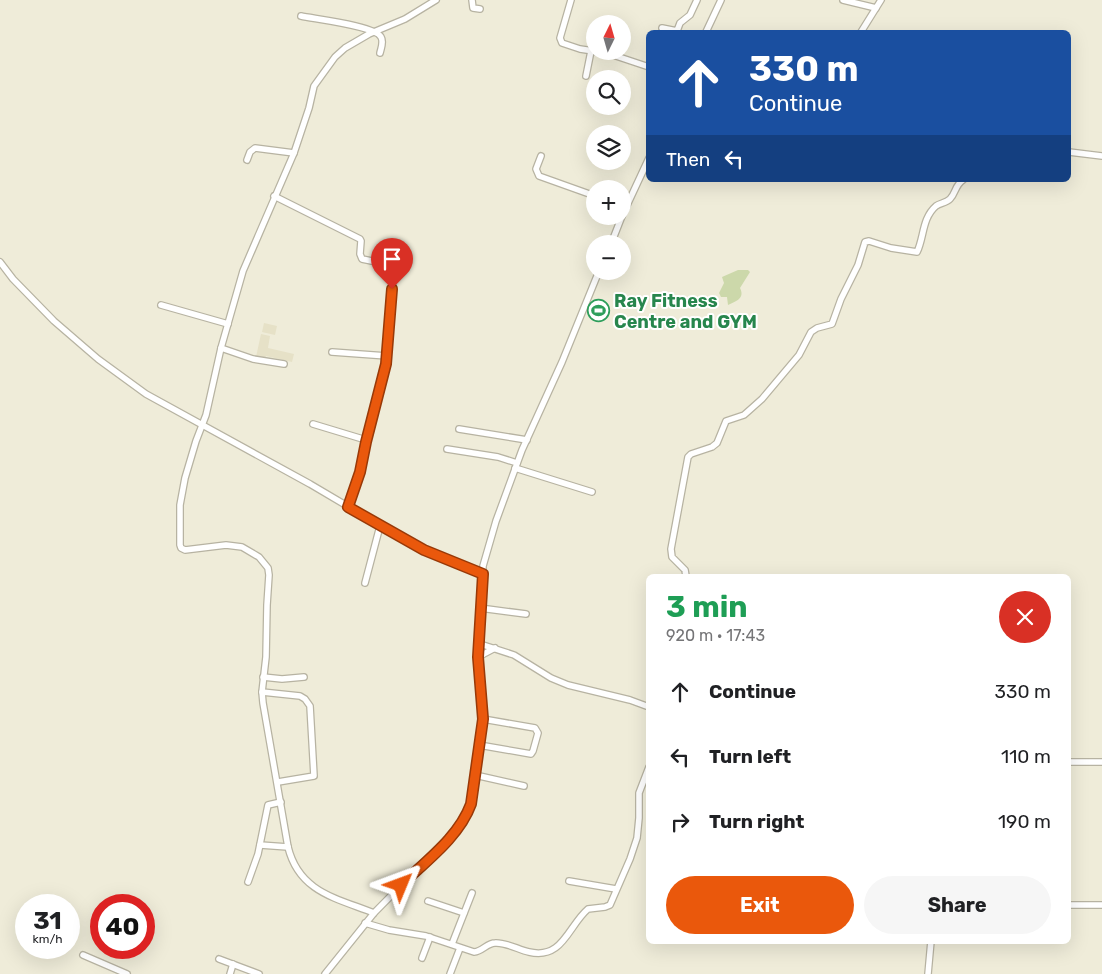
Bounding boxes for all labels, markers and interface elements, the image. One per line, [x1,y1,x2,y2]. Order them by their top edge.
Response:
north arrow [586,15,631,60]
map controls [586,15,631,280]
text: 330 m [749,48,858,90]
icon: ahead [666,50,731,115]
button: search [586,70,631,115]
text: Continue [749,90,842,117]
button: layers [586,125,631,170]
icon: left [720,145,748,173]
text: Then [666,148,710,171]
button: + [586,180,631,225]
button: − [586,235,631,280]
pin [371,238,413,289]
icon: arrive [378,245,406,273]
place label: Ray Fitness Centre and GYM [614,290,757,333]
sports icon: Ray Fitness Centre and GYM [586,299,610,323]
text: 3 min [666,589,748,625]
button: close [999,591,1051,643]
text: 920 m · 17:43 [666,626,765,645]
icon: ahead [666,678,694,706]
text: Continue [709,680,796,703]
text: 330 m [995,680,1051,703]
icon: left [666,743,694,771]
text: Turn left [709,745,791,768]
text: 110 m [1001,745,1051,768]
icon: right [666,808,694,836]
text: Turn right [709,810,804,833]
text: 190 m [998,810,1051,833]
position arrow [374,858,426,910]
button: Exit [666,876,854,934]
button: Share [864,876,1051,934]
speed limit sign: 40 [90,894,155,959]
text: 31 [33,906,62,935]
text: km/h [33,932,62,946]

